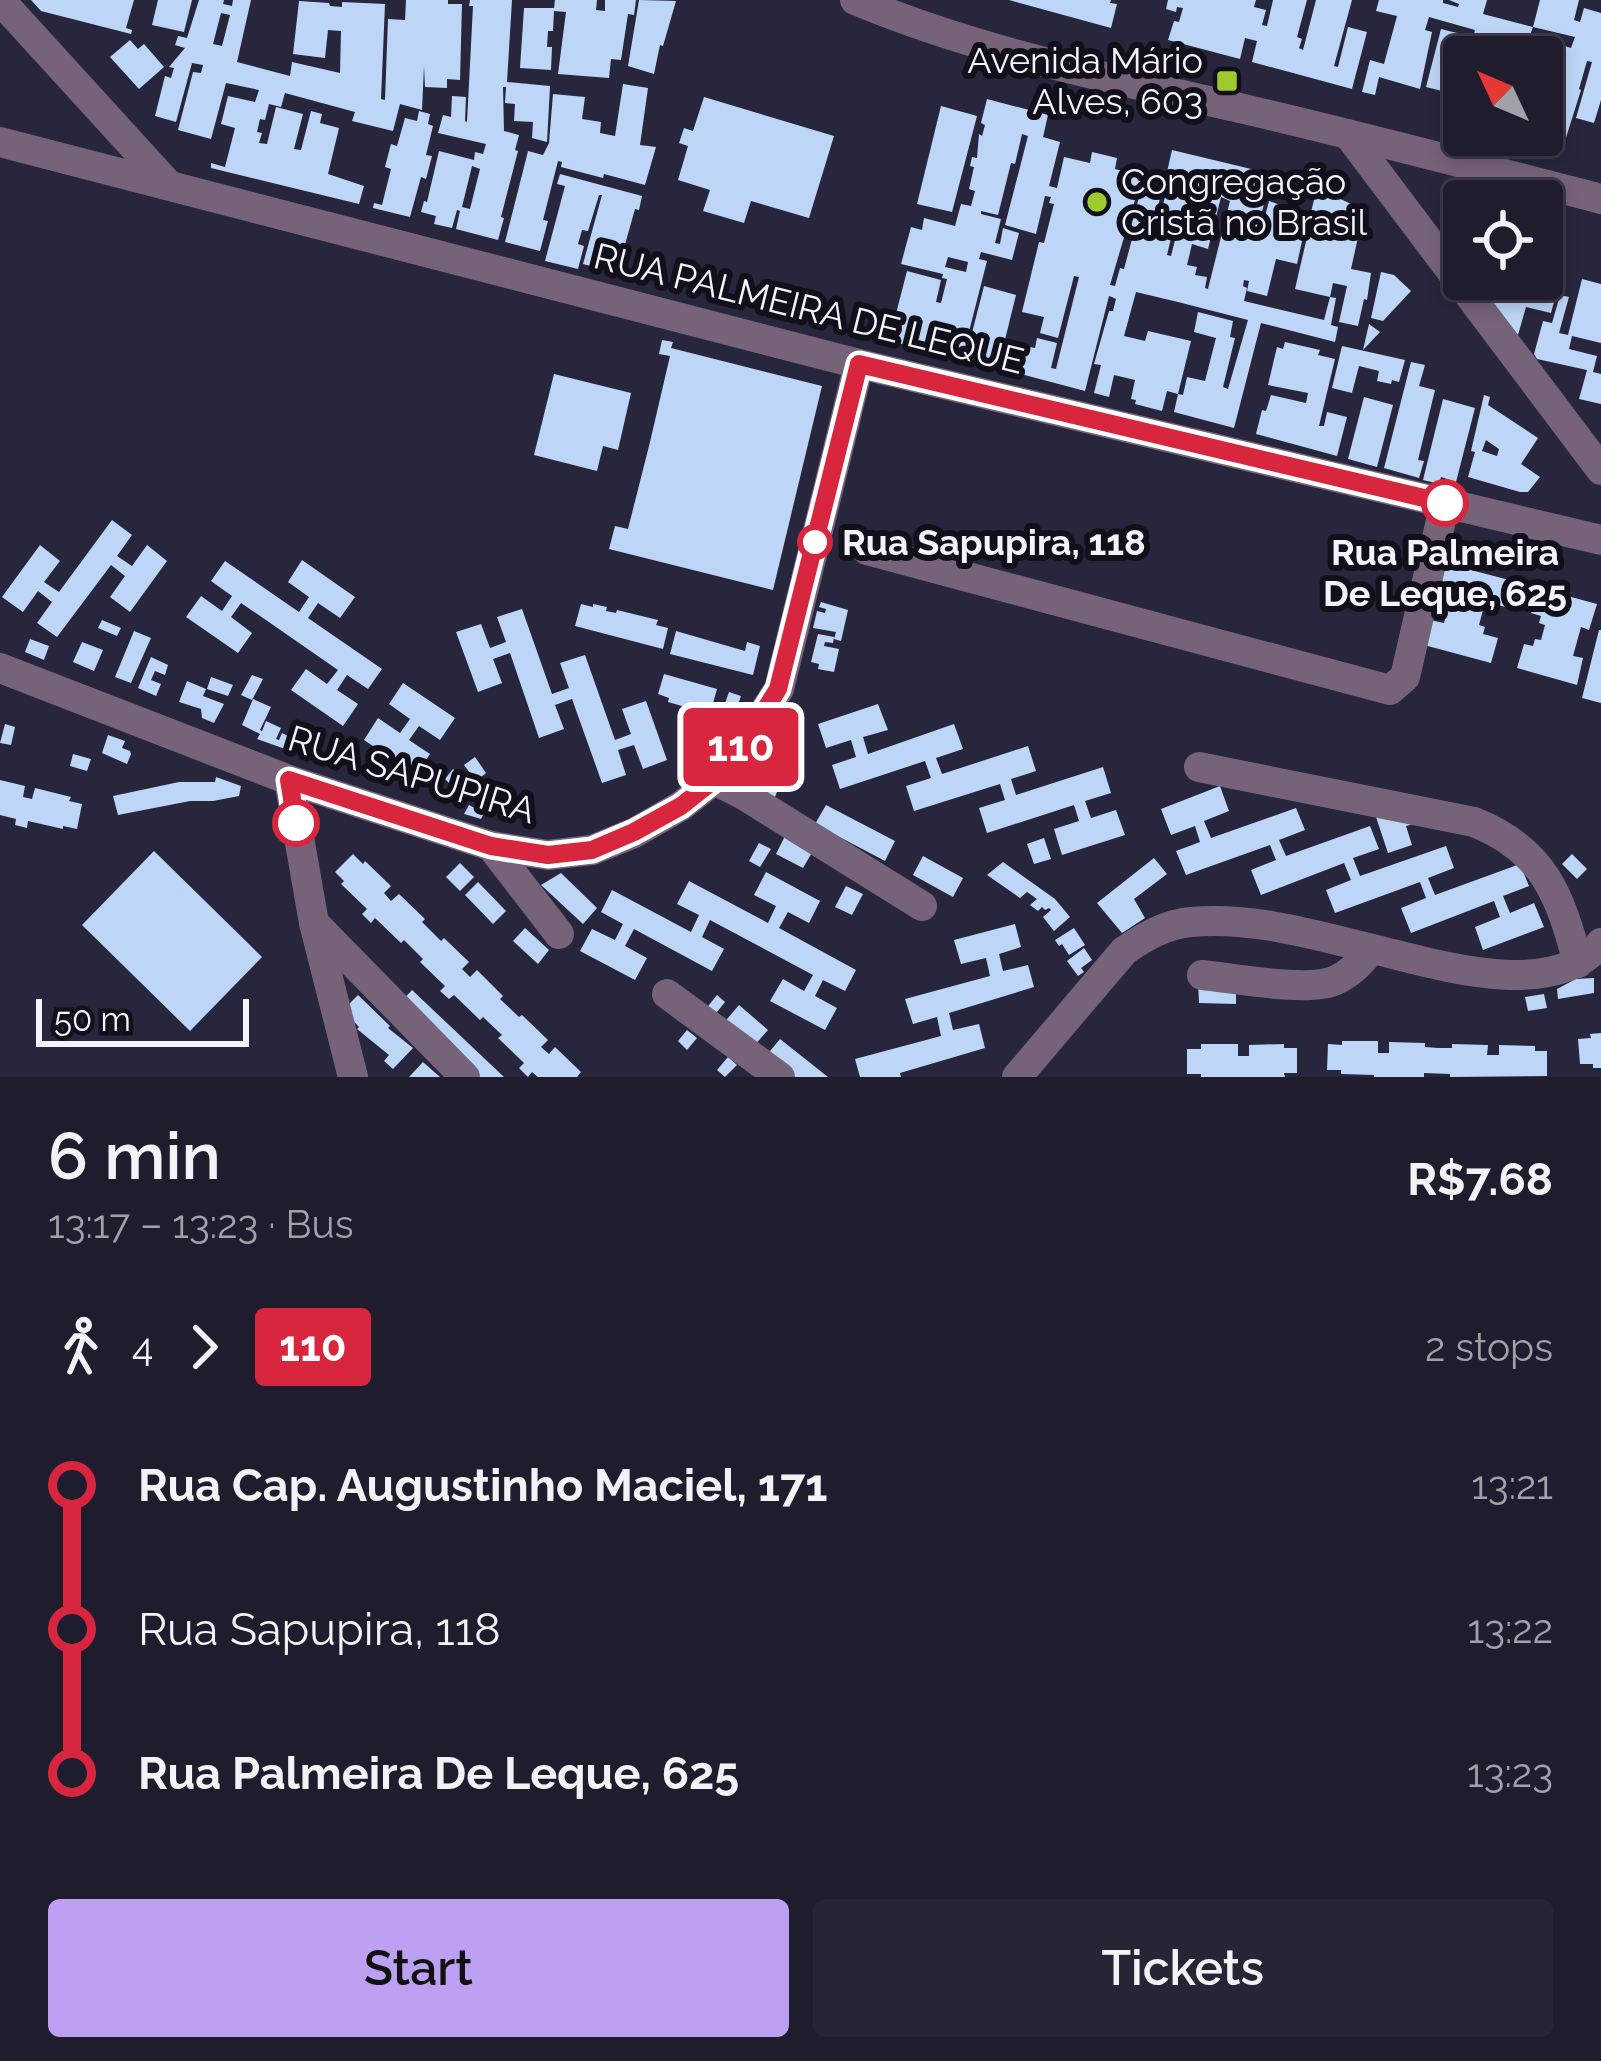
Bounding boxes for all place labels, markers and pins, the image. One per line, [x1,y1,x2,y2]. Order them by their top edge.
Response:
place label: Avenida Mário Alves, 603 [967,39,1203,122]
marker: Avenida Mário Alves, 603 [1214,68,1240,94]
place label: Congregação Cristã no Brasil [1121,160,1367,243]
marker: Congregação Cristã no Brasil [1084,189,1110,215]
marker: Rua Palmeira De Leque, 625 [1423,481,1467,525]
place label: Rua Sapupira, 118 [842,521,1146,563]
marker: Rua Sapupira, 118 [799,526,831,558]
place label: Rua Palmeira De Leque, 625 [1323,531,1567,614]
unlabelled marker [274,801,318,845]

